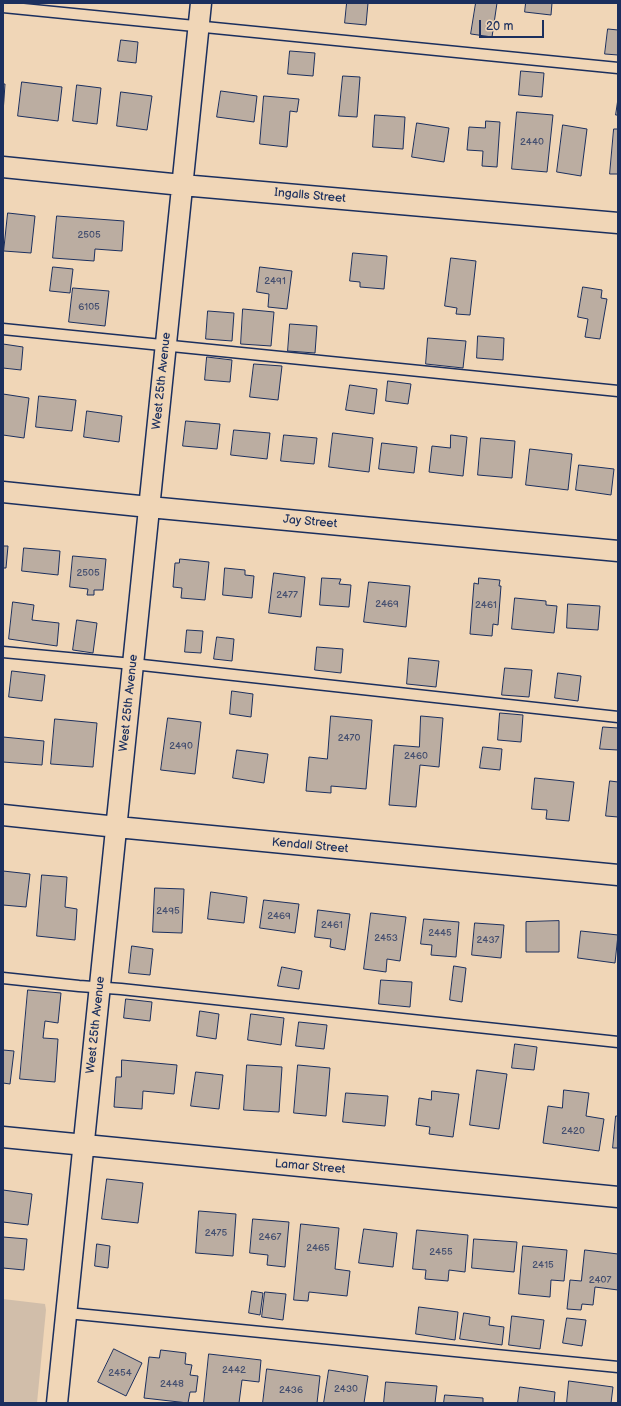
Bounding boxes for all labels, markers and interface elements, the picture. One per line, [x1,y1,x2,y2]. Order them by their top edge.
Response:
scale bar [481,12,546,38]
text: 20 m [486,19,513,34]
house number: 2440 [520,136,544,148]
street label: Ingalls Street [274,186,346,206]
house number: 2505 [77,229,101,241]
house number: 2491 [264,275,286,287]
house number: 6105 [78,301,100,313]
street label: West 25th Avenue [150,332,174,430]
street label: Jay Street [282,512,338,532]
house number: 2505 [76,567,100,579]
house number: 2477 [276,589,298,601]
house number: 2469 [375,598,399,610]
house number: 2461 [475,599,497,611]
street label: West 25th Avenue [117,654,141,752]
house number: 2470 [338,732,360,744]
house number: 2490 [169,740,193,752]
house number: 2460 [404,750,428,762]
street label: Kendall Street [271,835,349,857]
house number: 2495 [156,905,180,917]
house number: 2469 [267,910,291,922]
house number: 2461 [321,919,343,931]
house number: 2445 [428,927,452,939]
house number: 2453 [374,932,398,944]
house number: 2437 [477,934,499,946]
street label: West 25th Avenue [84,976,108,1074]
house number: 2420 [561,1125,585,1137]
street label: Lamar Street [274,1157,346,1177]
house number: 2475 [205,1227,227,1239]
house number: 2467 [259,1231,281,1243]
house number: 2465 [306,1242,330,1254]
house number: 2455 [429,1246,453,1258]
house number: 2415 [532,1259,554,1271]
house number: 2407 [589,1274,611,1286]
house number: 2442 [222,1364,246,1376]
house number: 2454 [108,1367,132,1379]
house number: 2448 [160,1378,184,1390]
house number: 2430 [334,1383,358,1395]
house number: 2436 [279,1384,303,1396]

